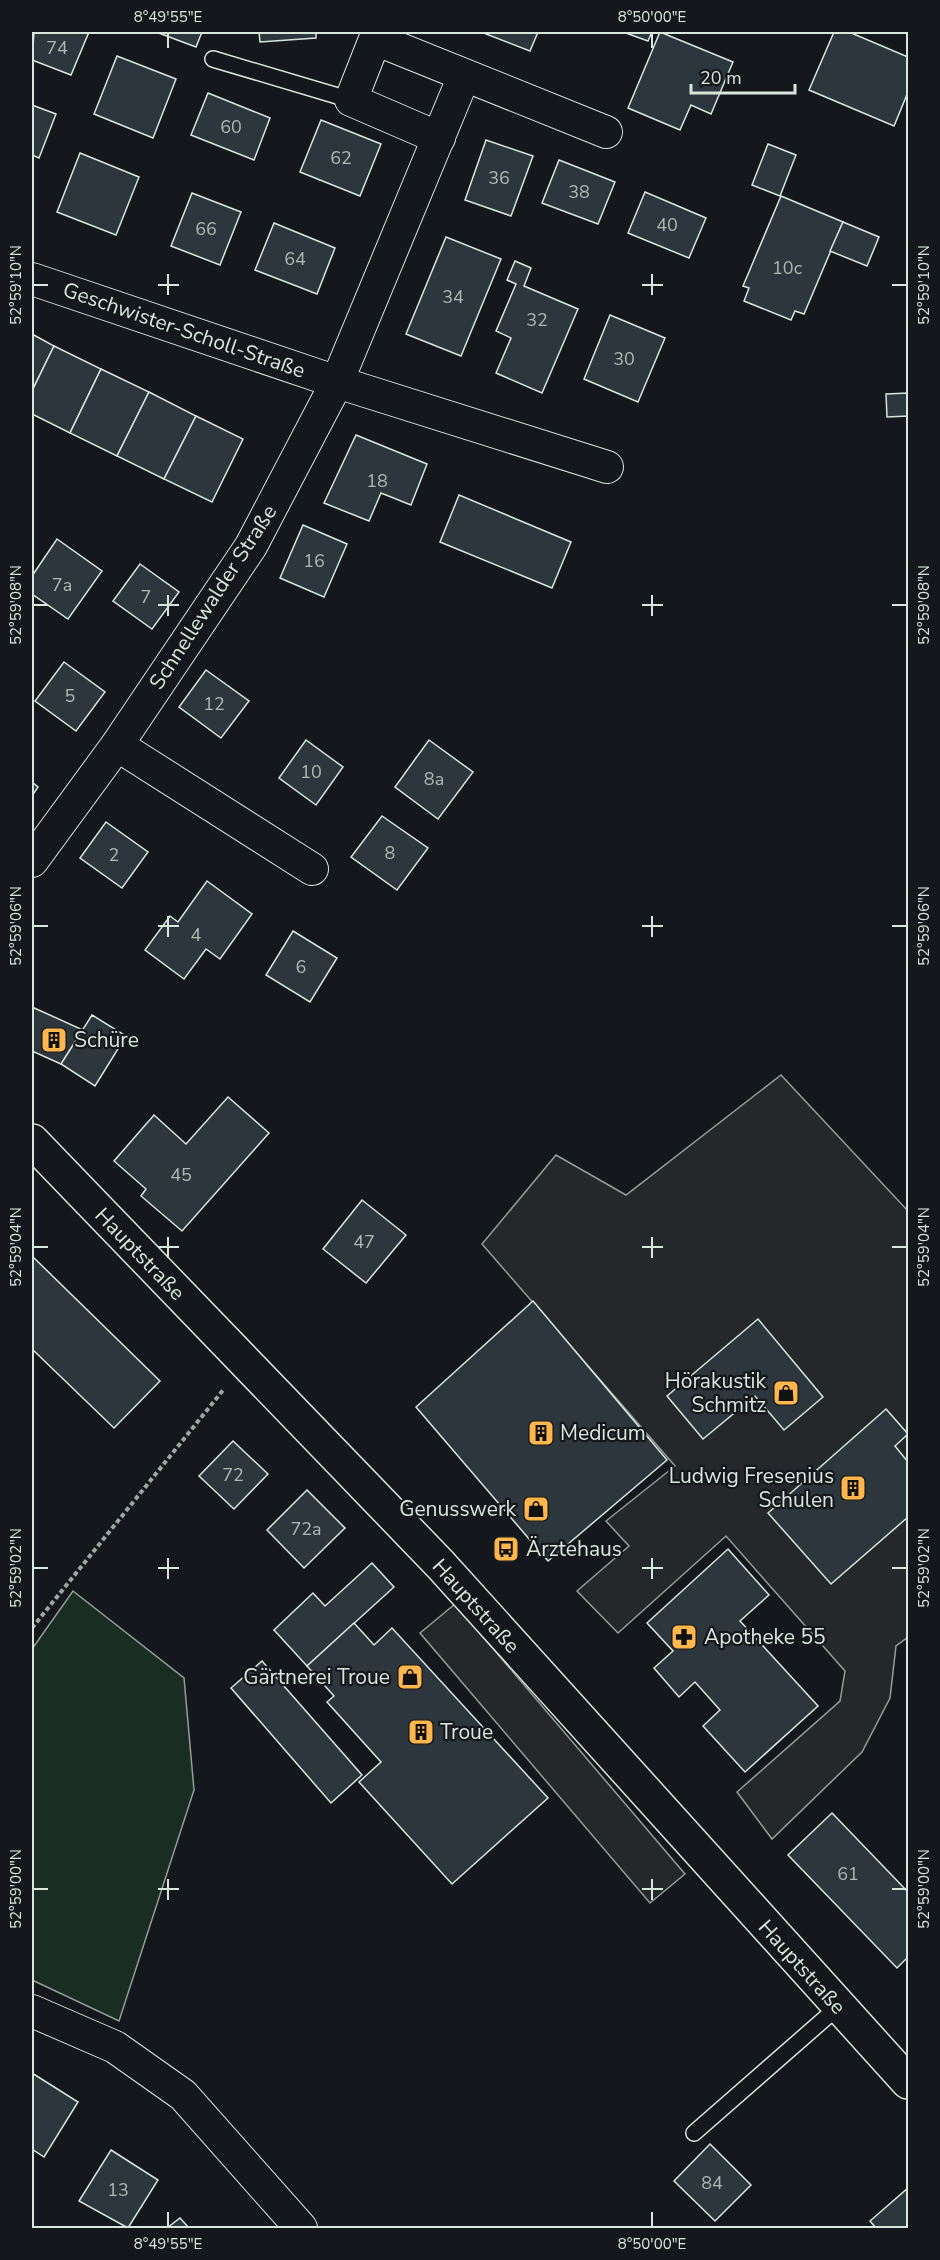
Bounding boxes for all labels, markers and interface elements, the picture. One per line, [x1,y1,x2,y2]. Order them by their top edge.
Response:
text: 8°49'55"E [134,7,202,27]
text: 8°50'00"E [618,7,686,27]
house number: 74 [46,36,68,60]
scale bar [691,57,794,95]
text: 20 m [700,66,742,90]
house number: 60 [220,115,242,139]
house number: 62 [330,146,352,170]
house number: 36 [488,166,510,190]
house number: 38 [568,180,590,204]
house number: 40 [656,213,678,237]
house number: 66 [195,217,217,241]
text: 52°59'10"N [6,245,26,325]
text: 52°59'10"N [914,245,934,325]
house number: 64 [284,247,306,271]
house number: 10c [772,256,802,280]
street label: Geschwister-Scholl-Straße [59,275,309,385]
house number: 34 [442,285,464,309]
house number: 32 [526,308,548,332]
house number: 30 [613,347,635,371]
house number: 18 [366,469,388,493]
street label: Schnellewalder Straße [143,499,283,695]
house number: 16 [303,549,325,573]
text: 52°59'08"N [6,565,26,645]
text: 52°59'08"N [914,565,934,645]
house number: 7a [52,573,72,597]
house number: 7 [141,585,151,609]
house number: 5 [65,684,75,708]
house number: 12 [203,692,225,716]
house number: 10 [300,760,322,784]
house number: 8a [424,767,444,791]
house number: 8 [385,841,395,865]
house number: 2 [109,843,119,867]
text: 52°59'06"N [6,886,26,966]
text: 52°59'06"N [914,886,934,966]
house number: 4 [191,923,202,947]
house number: 6 [296,955,306,979]
building icon: Schüre [39,1025,69,1055]
place label: Schüre [74,1026,139,1054]
house number: 45 [170,1163,192,1187]
street label: Hauptstraße [89,1202,191,1306]
text: 52°59'04"N [6,1207,26,1287]
text: 52°59'04"N [914,1207,934,1287]
house number: 47 [353,1230,375,1254]
place label: Hörakustik Schmitz [665,1367,766,1419]
shop icon: Hörakustik Schmitz [771,1378,801,1408]
building icon: Medicum [526,1418,556,1448]
place label: Medicum [560,1419,646,1447]
place label: Ludwig Fresenius Schulen [669,1462,834,1514]
house number: 72 [222,1463,244,1487]
building icon: Ludwig Fresenius Schulen [838,1473,868,1503]
shop icon: Genusswerk [521,1494,551,1524]
place label: Genusswerk [399,1495,516,1523]
house number: 72a [290,1517,322,1541]
text: 52°59'02"N [6,1528,26,1608]
text: 52°59'02"N [914,1528,934,1608]
bus stop icon: Ärztehaus [491,1534,521,1564]
place label: Ärztehaus [526,1535,622,1563]
street label: Hauptstraße [426,1553,526,1659]
pharmacy icon: Apotheke 55 [669,1622,699,1652]
place label: Apotheke 55 [704,1623,826,1651]
shop icon: Gärtnerei Troue [395,1662,425,1692]
place label: Gärtnerei Troue [243,1663,390,1691]
building icon: Troue [406,1717,436,1747]
place label: Troue [440,1718,493,1746]
text: 52°59'00"N [6,1849,26,1929]
text: 52°59'00"N [914,1849,934,1929]
house number: 61 [837,1862,859,1886]
street label: Hauptstraße [752,1914,852,2020]
house number: 84 [701,2171,723,2195]
house number: 13 [107,2178,129,2202]
text: 8°49'55"E [134,2234,202,2254]
text: 8°50'00"E [618,2234,686,2254]

